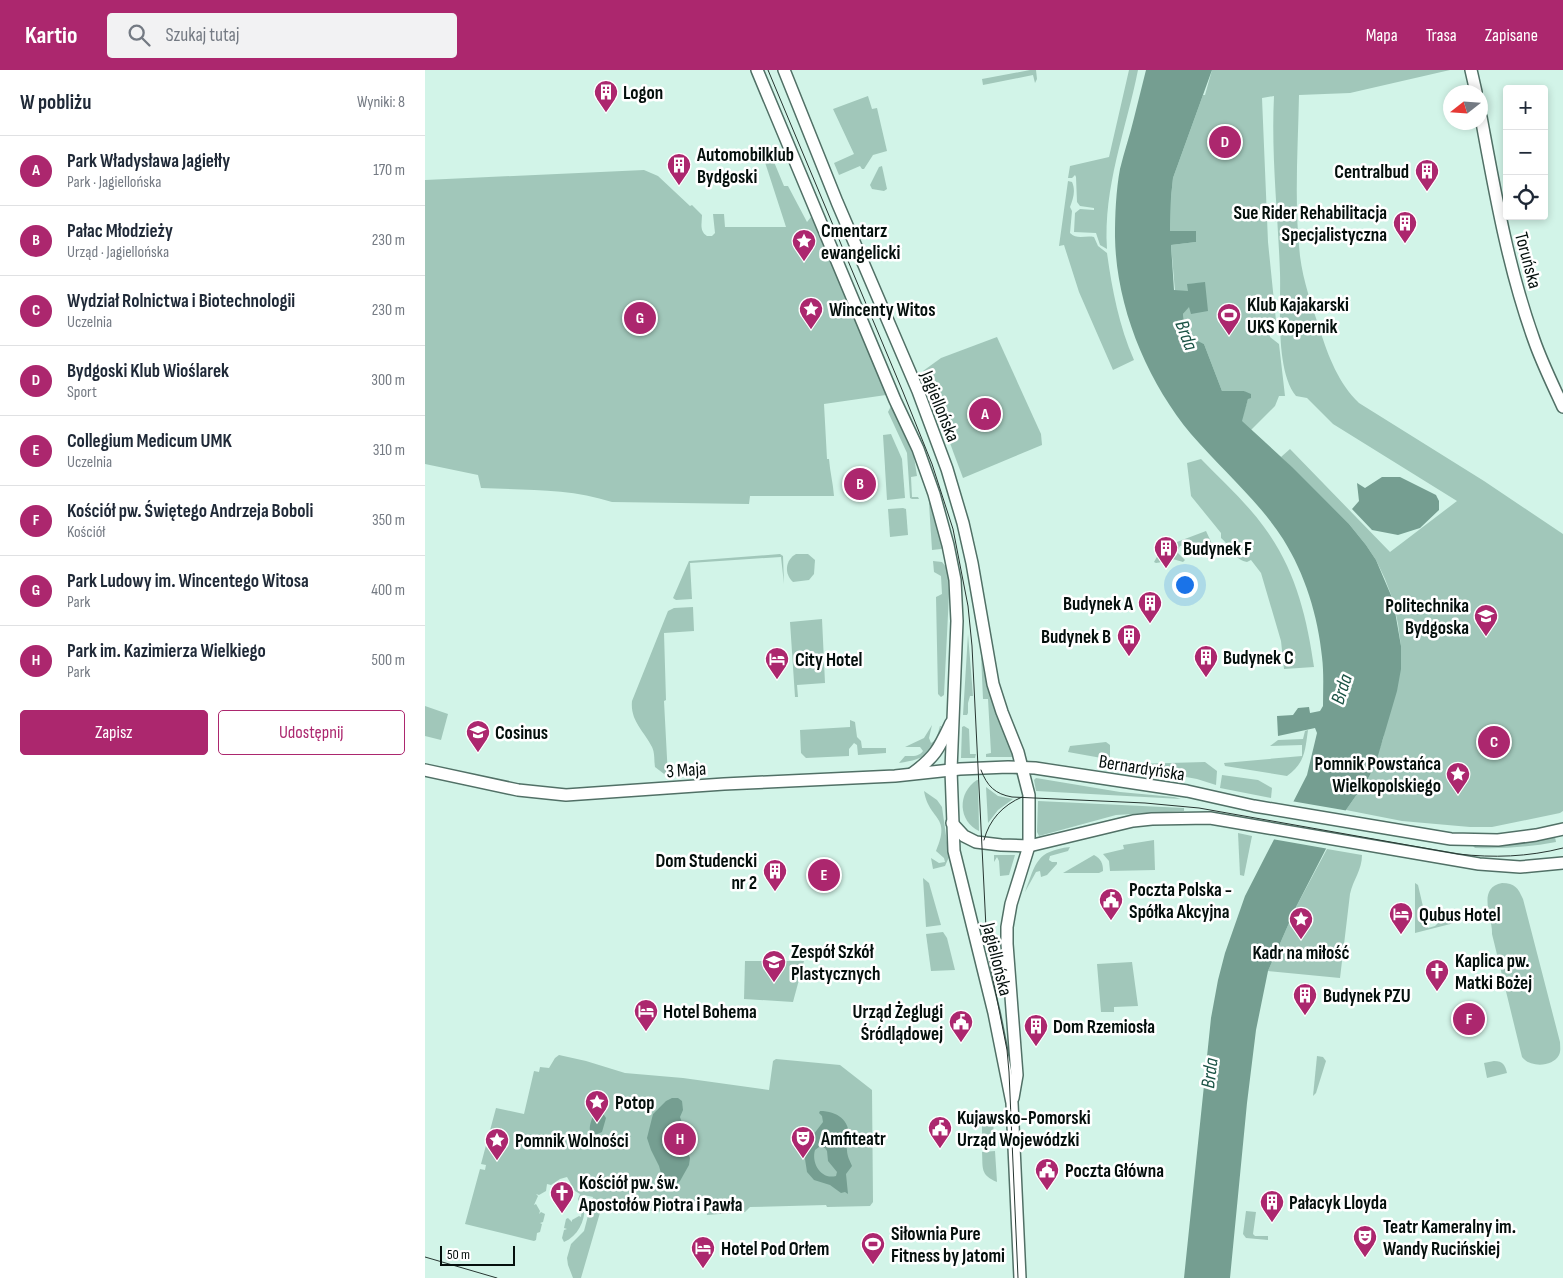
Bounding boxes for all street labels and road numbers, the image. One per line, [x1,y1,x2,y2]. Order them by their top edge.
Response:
street label: Toruńska [1509,230,1546,291]
street label: Jagiellońska [915,367,964,445]
street label: Bernardyńska [1097,750,1186,787]
street label: 3 Maja [665,758,707,783]
street label: Jagiellońska [976,919,1017,998]

